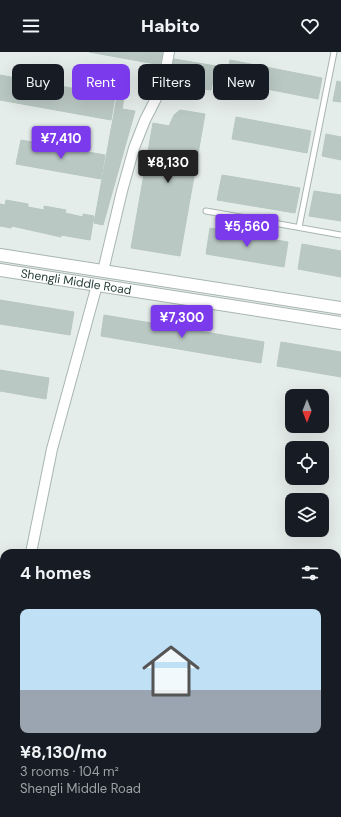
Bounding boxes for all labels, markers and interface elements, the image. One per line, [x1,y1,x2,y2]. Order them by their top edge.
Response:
text: Habito [141,14,200,38]
icon: menu [20,15,42,37]
icon: heart [299,15,321,37]
chip: Buy [12,64,64,100]
chip: Rent [72,64,130,100]
chip: Filters [138,64,205,100]
chip: New [213,64,269,100]
pin: ¥7,410 [28,126,94,160]
text: ¥7,410 [41,130,81,147]
pin: ¥8,130 [135,150,201,184]
text: ¥8,130 [147,154,189,171]
pin: ¥5,560 [214,214,280,248]
text: ¥5,560 [224,218,270,235]
street label: Shengli Middle Road [20,265,133,298]
pin: ¥7,300 [149,305,215,339]
text: ¥7,300 [160,309,204,326]
north arrow [285,389,329,433]
map controls [285,389,329,537]
button: locate [285,441,329,485]
button: layers [285,493,329,537]
text: 4 homes [20,562,91,584]
icon: filters [299,562,321,584]
icon: home [135,635,207,707]
text: ¥8,130/mo [20,741,107,763]
text: 3 rooms · 104 m² [20,763,119,780]
text: Shengli Middle Road [20,780,141,797]

